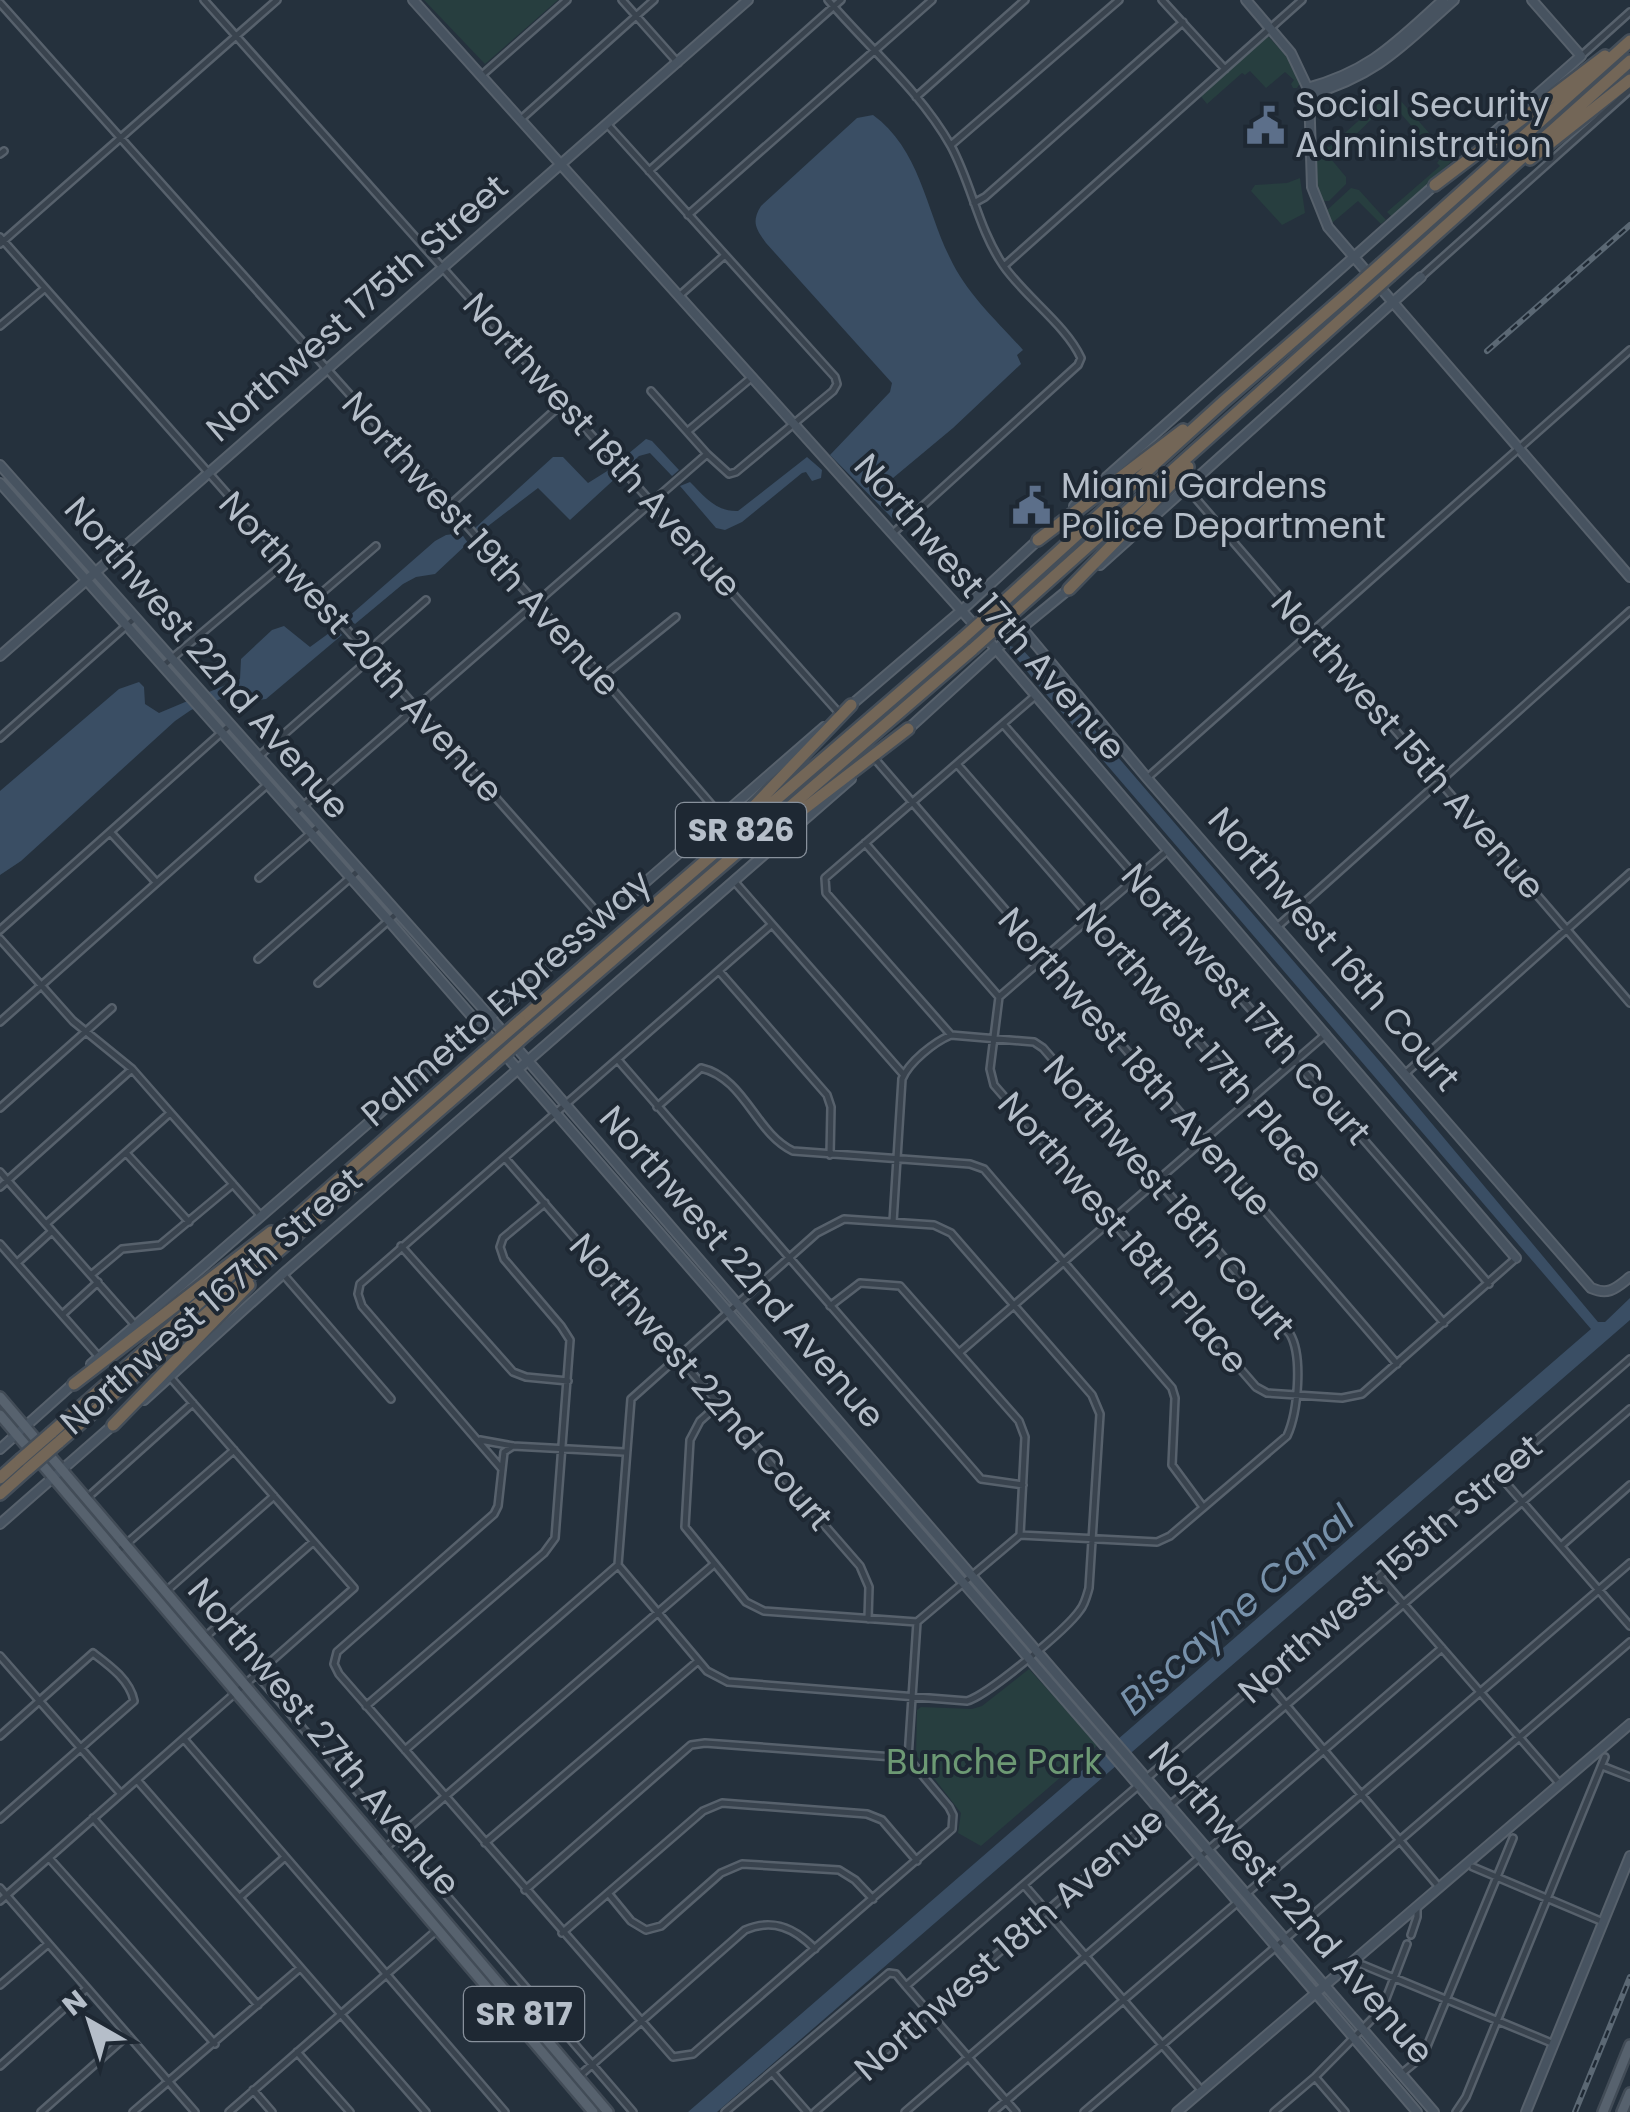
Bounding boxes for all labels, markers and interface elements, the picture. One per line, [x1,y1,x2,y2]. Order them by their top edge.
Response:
place label: Social Security Administration [1295,80,1552,169]
public building icon: Social Security Administration [1244,104,1286,146]
street label: Northwest 175th Street [195,163,518,452]
street label: Northwest 18th Avenue [452,281,753,608]
street label: Northwest 19th Avenue [331,380,632,707]
street label: Northwest 17th Avenue [843,443,1138,771]
place label: Miami Gardens Police Department [1061,461,1386,550]
street label: Northwest 20th Avenue [208,480,515,813]
public building icon: Miami Gardens Police Department [1010,485,1052,527]
street label: Northwest 22nd Avenue [53,486,361,830]
street label: Northwest 15th Avenue [1260,580,1556,910]
street label: Northwest 16th Court [1197,796,1471,1101]
road number: SR 826 [676,803,806,857]
street label: Northwest 17th Court [1110,852,1382,1155]
street label: Palmetto Expressway [350,858,661,1137]
street label: Northwest 17th Place [1065,892,1336,1193]
street label: Northwest 18th Avenue [987,896,1283,1227]
street label: Northwest 18th Court [1032,1044,1306,1349]
street label: Northwest 18th Place [987,1081,1260,1384]
street label: Northwest 22nd Avenue [588,1095,896,1439]
street label: Northwest 167th Street [49,1156,372,1446]
street label: Northwest 22nd Court [558,1222,844,1541]
street label: Northwest 155th Street [1227,1423,1552,1714]
water label: Biscayne Canal [1108,1492,1366,1727]
street label: Northwest 27th Avenue [177,1567,472,1906]
street label: Northwest 22nd Avenue [1137,1731,1445,2075]
park label: Bunche Park [886,1737,1102,1786]
street label: Northwest 18th Avenue [843,1796,1174,2092]
north arrow [40,1972,140,2072]
text: N [54,1981,95,2025]
road number: SR 817 [464,1987,584,2041]

